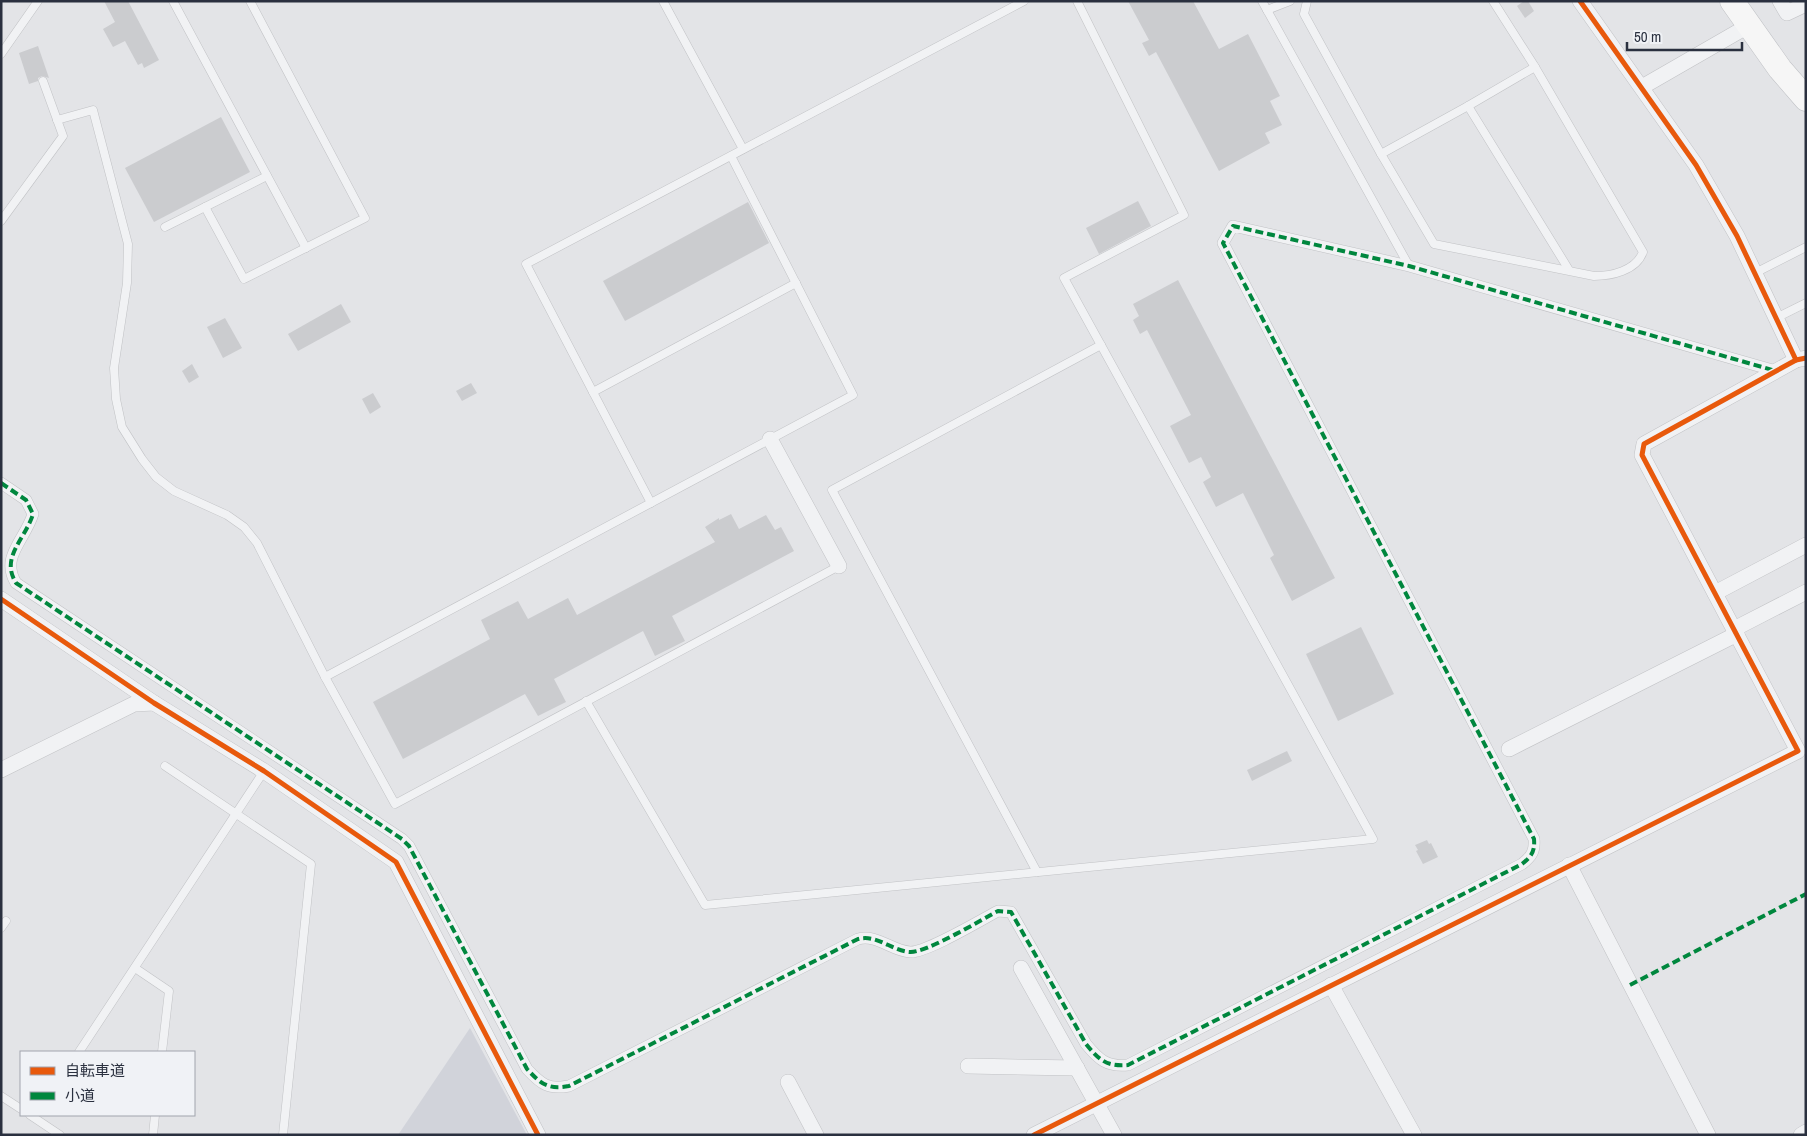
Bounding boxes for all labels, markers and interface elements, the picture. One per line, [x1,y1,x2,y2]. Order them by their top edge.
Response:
scale bar [1627,20,1742,52]
text: 50 m [1634,26,1661,47]
legend [20,1051,195,1116]
text: 自転車道 [65,1060,125,1081]
text: 小道 [65,1085,95,1106]

